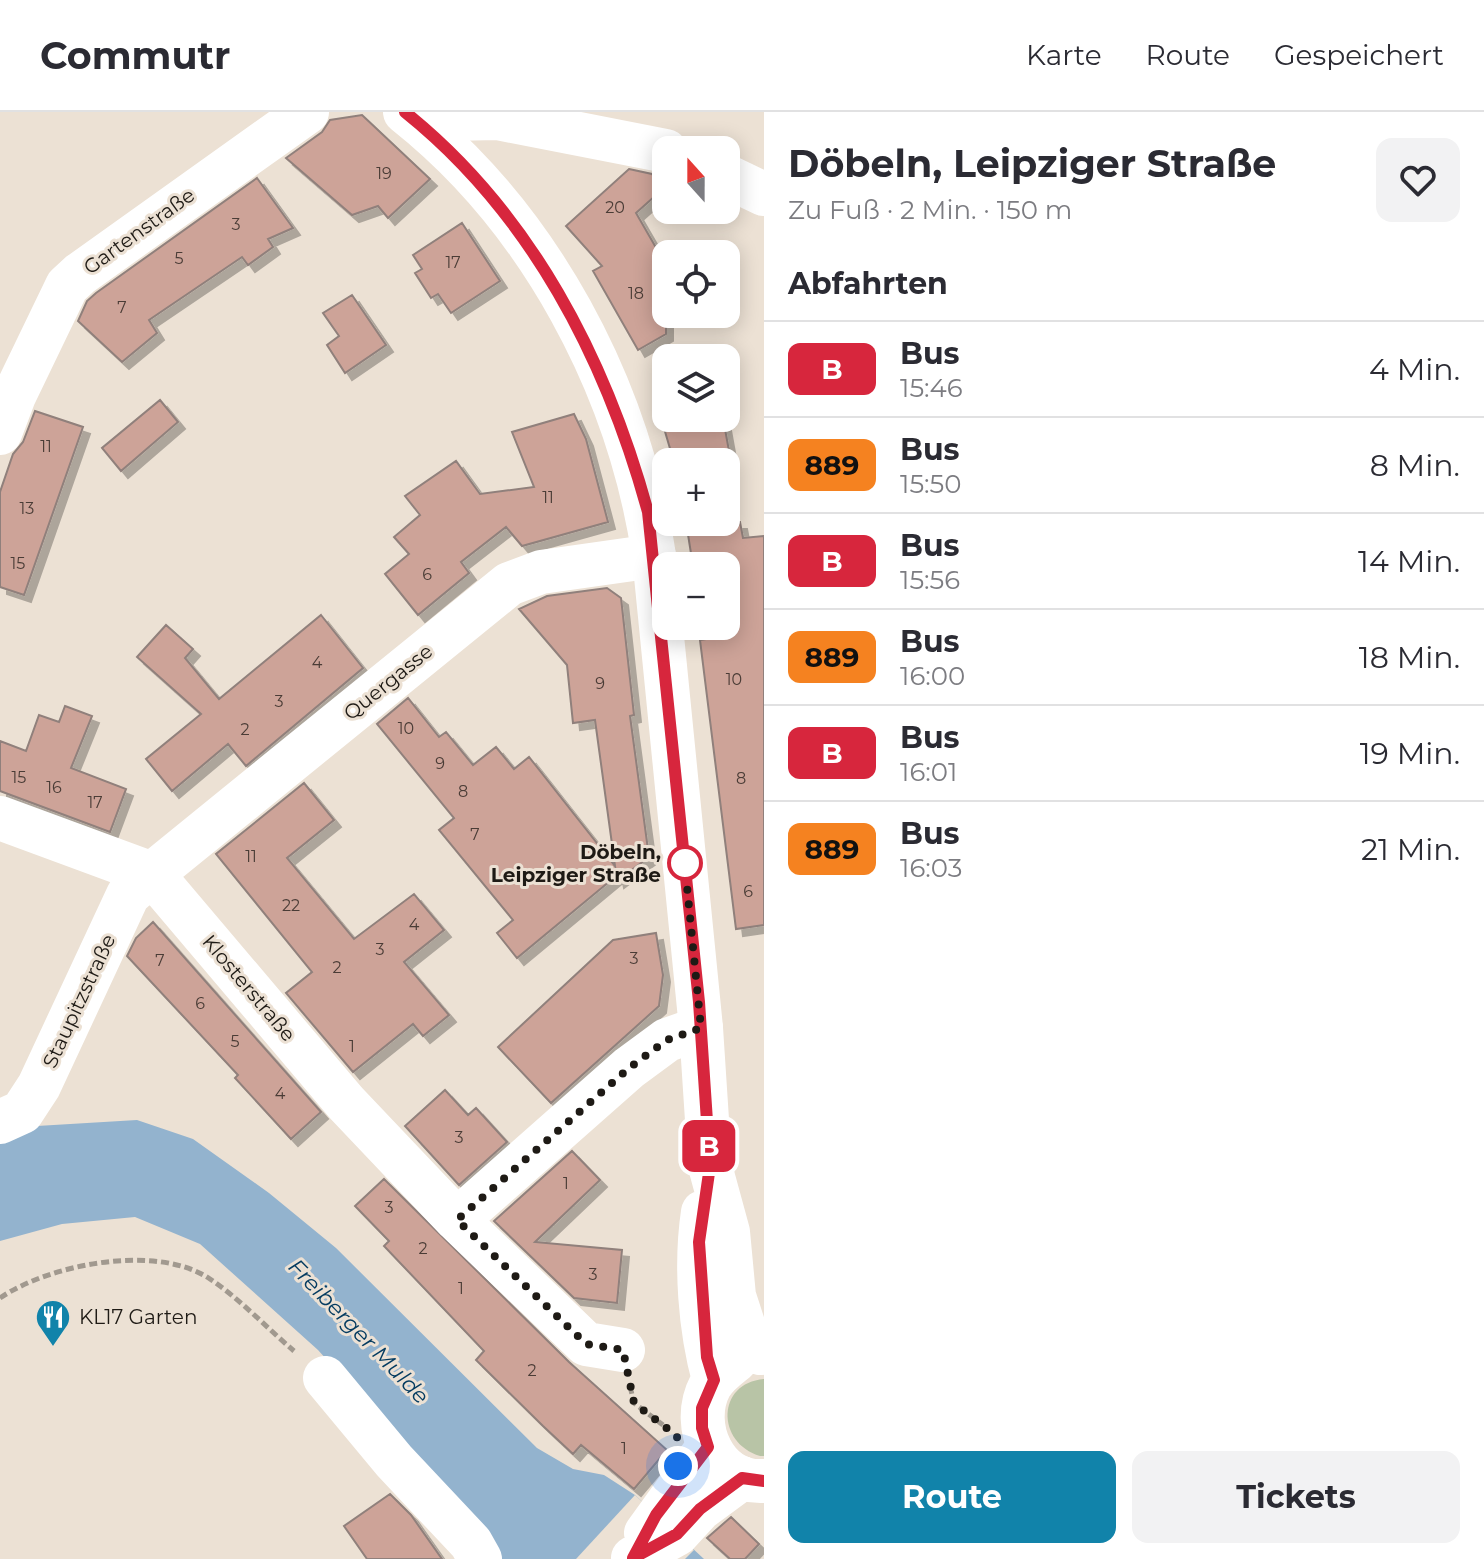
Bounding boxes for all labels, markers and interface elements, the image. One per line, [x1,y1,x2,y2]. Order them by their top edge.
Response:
text: Commutr [40,32,230,79]
text: Karte [1026,38,1102,72]
text: Route [1146,38,1230,72]
text: Gespeichert [1274,38,1444,72]
north arrow [652,136,740,224]
map controls [652,136,740,640]
button: heart [1376,138,1460,222]
text: Döbeln, Leipziger Straße [788,140,1276,187]
house number: 19 [376,164,392,183]
street label: Gartenstraße [79,183,199,279]
text: Zu Fuß · 2 Min. · 150 m [788,194,1072,226]
house number: 20 [605,198,625,217]
house number: 3 [231,215,241,234]
button: locate [652,240,740,328]
house number: 5 [174,249,184,268]
house number: 17 [445,253,461,272]
text: Abfahrten [788,265,948,302]
house number: 18 [628,284,644,303]
house number: 7 [117,298,127,317]
text: Bus [900,335,960,372]
button: layers [652,344,740,432]
text: 4 Min. [1369,351,1460,388]
text: B [821,352,843,386]
text: 15:46 [900,372,963,404]
text: Bus [900,431,960,468]
house number: 11 [40,437,52,456]
text: 8 Min. [1370,447,1460,484]
button: + [652,448,740,536]
text: 889 [805,448,859,482]
text: 15:50 [900,468,962,500]
house number: 11 [542,488,554,507]
house number: 13 [20,499,34,518]
text: Bus [900,527,960,564]
text: 14 Min. [1358,543,1460,580]
text: B [821,544,843,578]
button: − [652,552,740,640]
house number: 15 [11,554,25,573]
text: 15:56 [900,564,960,596]
house number: 6 [422,565,432,584]
text: Bus [900,623,960,660]
street label: Quergasse [339,639,437,725]
text: 18 Min. [1359,639,1460,676]
text: 889 [805,640,859,674]
house number: 4 [312,653,323,672]
text: 16:00 [900,660,965,692]
house number: 10 [726,670,742,689]
house number: 9 [595,674,605,693]
house number: 3 [274,692,284,711]
house number: 10 [398,719,414,738]
text: Bus [900,719,960,756]
house number: 2 [240,720,250,739]
text: 19 Min. [1360,735,1460,772]
text: B [821,736,843,770]
house number: 9 [435,754,445,773]
text: 16:01 [900,756,957,788]
house number: 15 [12,768,26,787]
house number: 8 [736,769,746,788]
house number: 16 [46,778,62,797]
house number: 8 [458,782,468,801]
house number: 17 [87,793,103,812]
text: Bus [900,815,960,852]
house number: 7 [470,825,480,844]
text: 21 Min. [1361,831,1460,868]
text: 889 [805,832,859,866]
place label: Döbeln, Leipziger Straße [491,840,661,887]
marker: Döbeln, Leipziger Straße [668,846,702,880]
house number: 11 [245,847,257,866]
text: 16:03 [900,852,962,884]
house number: 6 [743,882,753,901]
house number: 22 [282,896,300,915]
house number: 4 [409,915,420,934]
street label: Staupitzstraße [38,930,120,1072]
street label: Klosterstraße [197,930,301,1046]
house number: 3 [375,940,385,959]
house number: 3 [629,949,639,968]
house number: 7 [155,951,165,970]
house number: 2 [332,958,342,977]
house number: 6 [195,994,205,1013]
house number: 5 [230,1032,240,1051]
house number: 1 [349,1037,355,1056]
house number: 4 [275,1084,286,1103]
line badge: B [683,1120,735,1172]
house number: 3 [454,1128,464,1147]
text: B [698,1129,720,1163]
house number: 1 [563,1174,569,1193]
house number: 3 [384,1198,394,1217]
house number: 2 [418,1239,428,1258]
water label: Freiberger Mulde [283,1253,435,1409]
house number: 3 [588,1265,598,1284]
house number: 1 [458,1279,464,1298]
restaurant icon: KL17 Garten [34,1298,72,1348]
place label: KL17 Garten [79,1305,197,1329]
house number: 2 [527,1361,537,1380]
house number: 1 [621,1439,627,1458]
your location [658,1446,698,1486]
button: Route [788,1451,1116,1543]
button: Tickets [1132,1451,1460,1543]

